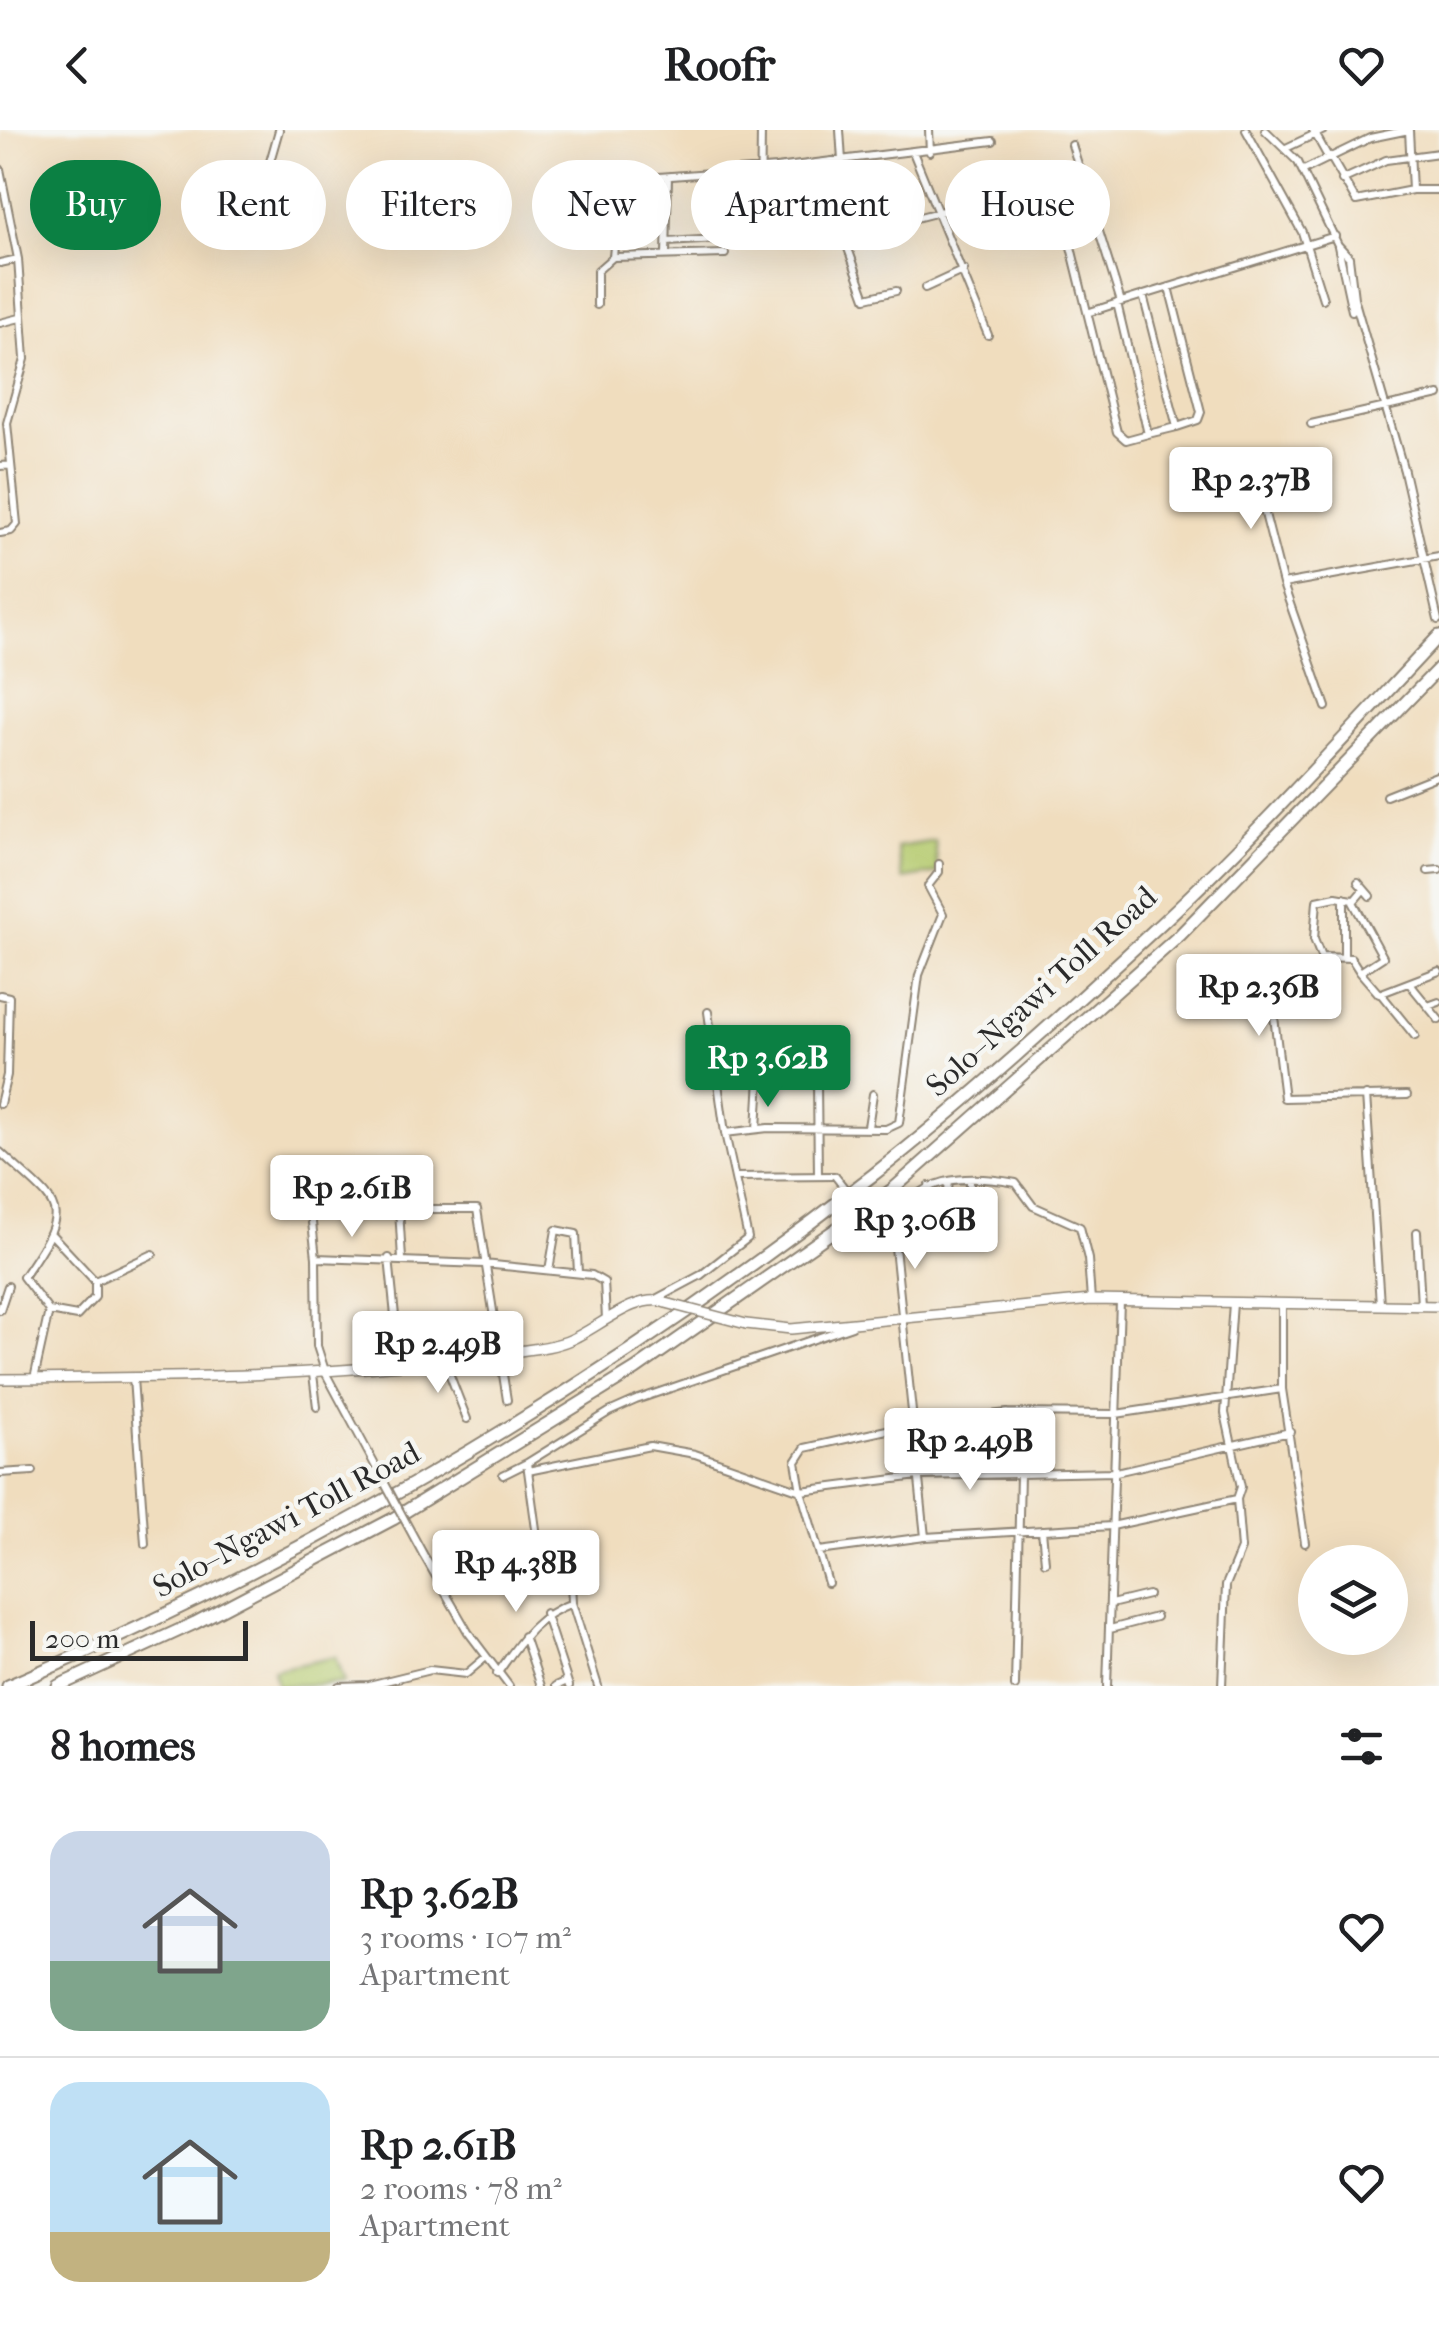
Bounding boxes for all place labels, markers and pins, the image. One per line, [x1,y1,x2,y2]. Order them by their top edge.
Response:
pin: Rp 2.37B [1148,447,1354,532]
pin: Rp 2.36B [1156,954,1362,1039]
pin: Rp 3.62B [665,1025,871,1110]
pin: Rp 2.61B [249,1155,455,1240]
pin: Rp 3.06B [812,1187,1018,1272]
pin: Rp 2.49B [335,1311,541,1396]
pin: Rp 2.49B [867,1408,1073,1493]
pin: Rp 4.38B [413,1530,619,1615]

